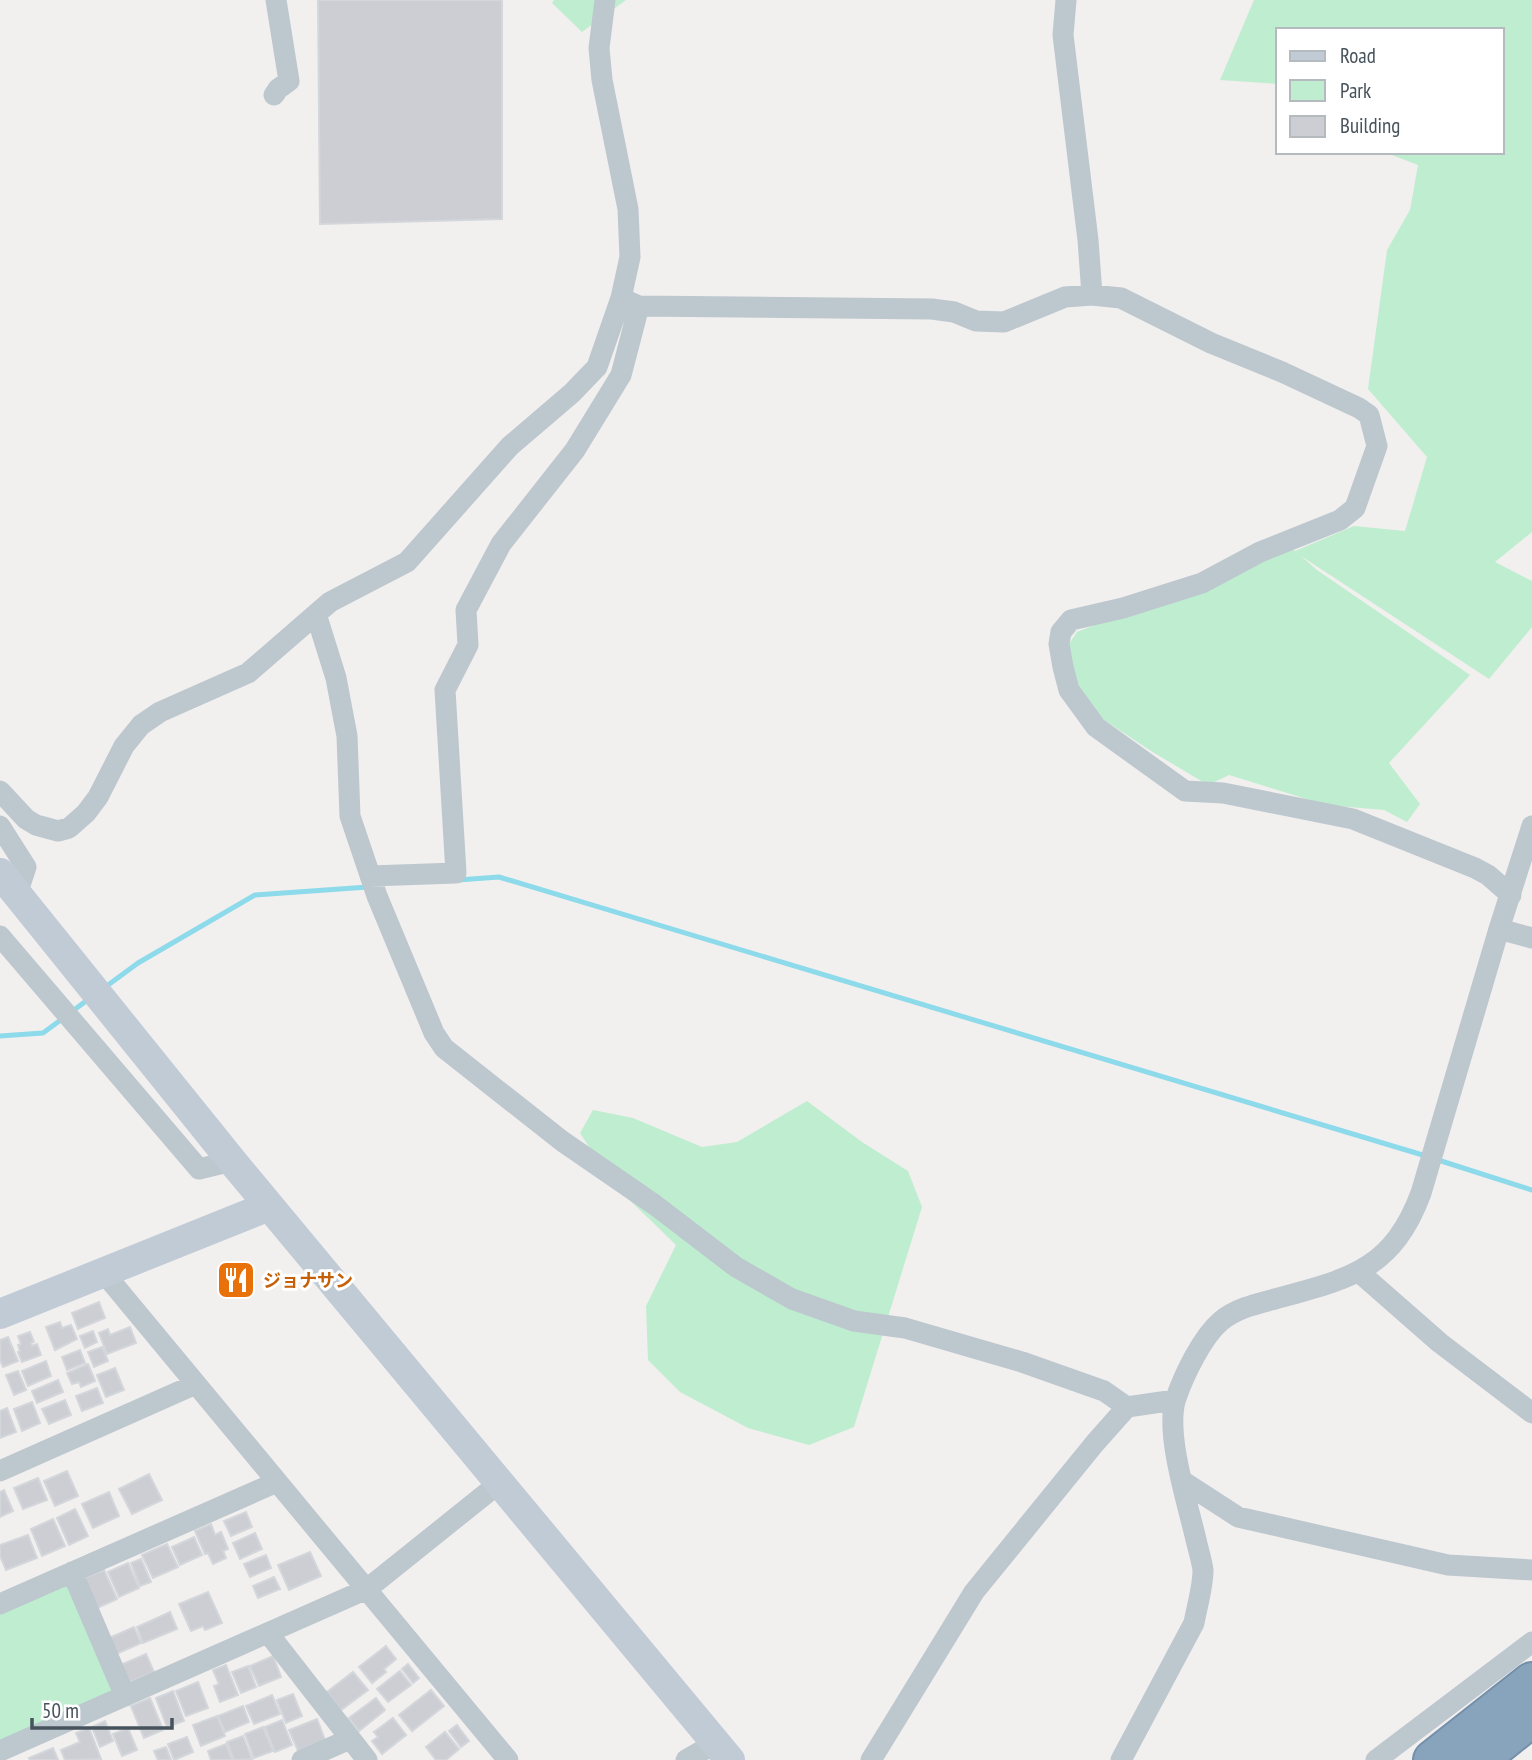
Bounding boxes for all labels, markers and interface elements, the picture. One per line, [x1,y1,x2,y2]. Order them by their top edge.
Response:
legend [1276,28,1504,154]
text: Road [1340,42,1376,69]
text: Park [1340,77,1371,104]
text: Building [1340,112,1400,139]
restaurant icon: ジョナサン [215,1259,257,1301]
place label: ジョナサン [263,1269,353,1292]
scale bar [32,1686,172,1730]
text: 50 m [42,1697,79,1724]

